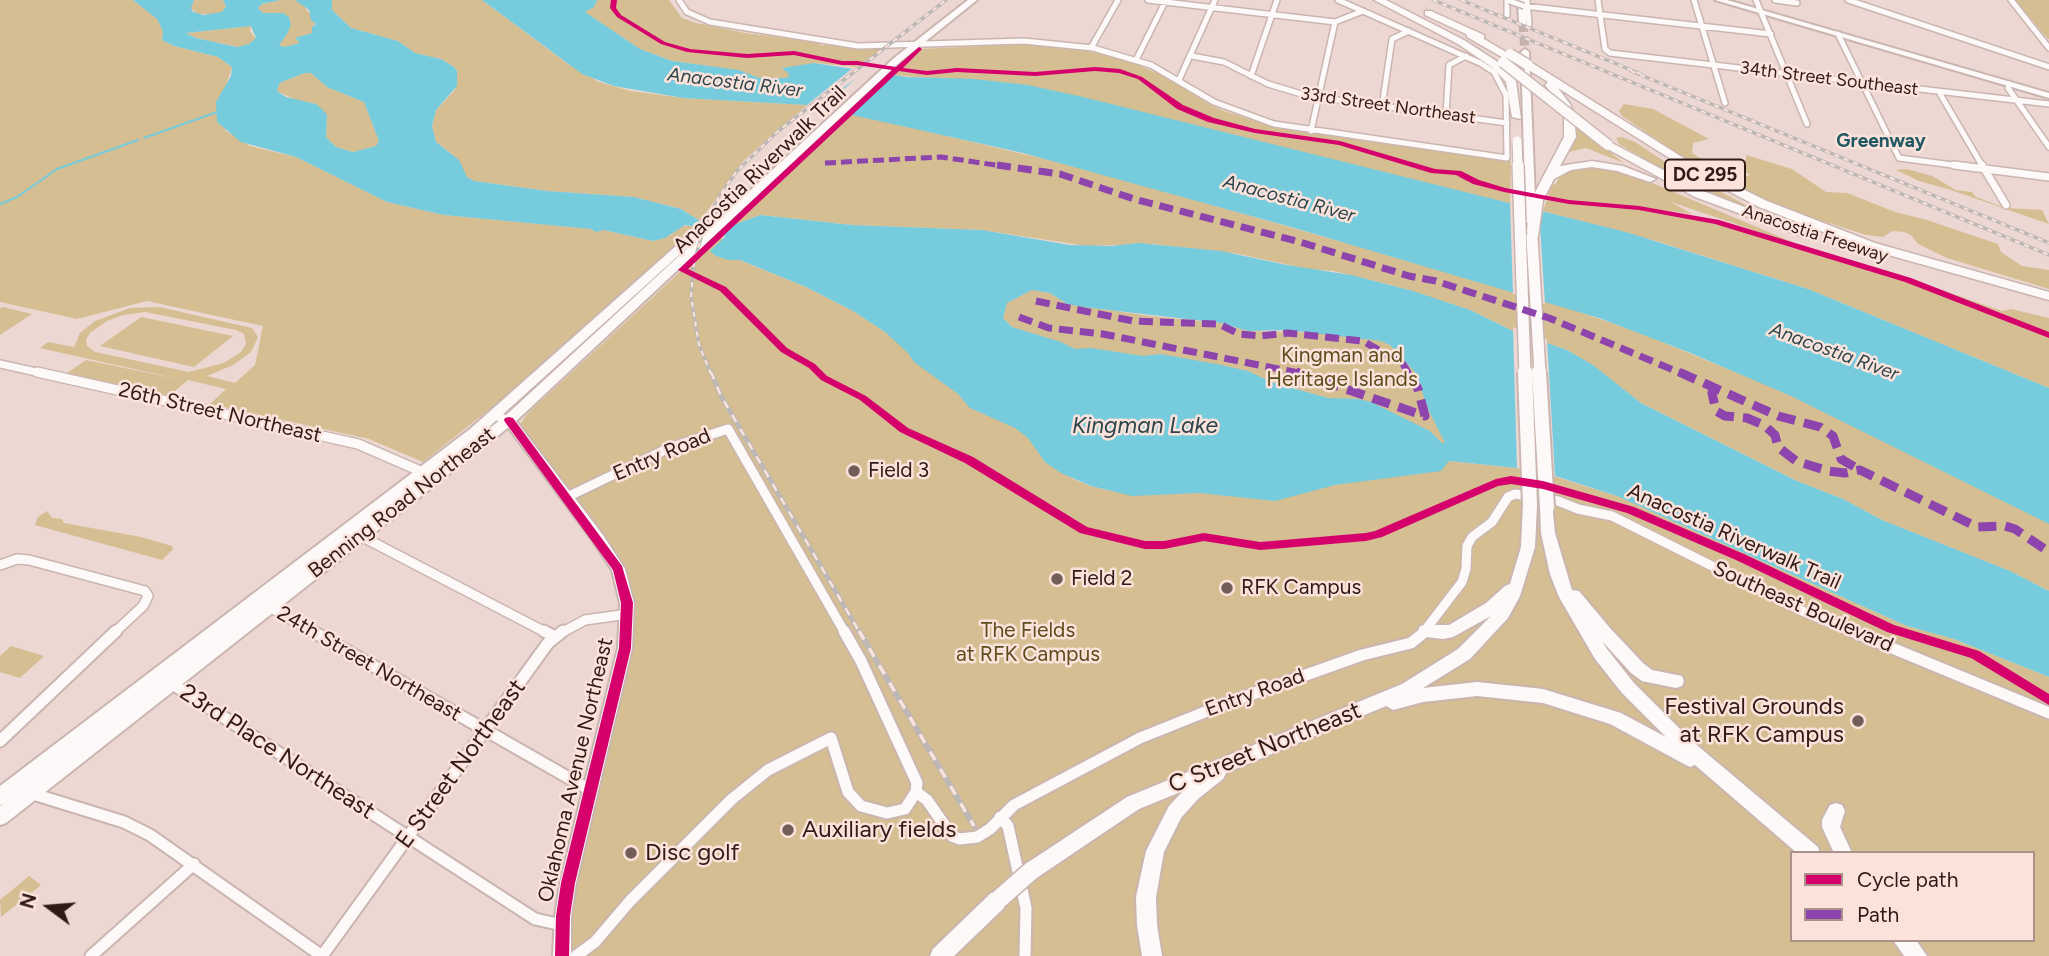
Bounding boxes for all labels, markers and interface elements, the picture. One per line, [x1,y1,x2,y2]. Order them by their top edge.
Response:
street label: 34th Street Southeast [1739,57,1919,101]
water label: Anacostia River [666,63,804,103]
street label: Anacostia Riverwalk Trail [668,81,852,259]
street label: 33rd Street Northeast [1299,83,1477,129]
district label: Greenway [1836,130,1926,152]
road number: DC 295 [1665,160,1745,190]
water label: Anacostia River [1221,170,1357,228]
street label: Anacostia Freeway [1739,200,1891,268]
water label: Anacostia River [1766,318,1902,386]
park label: Kingman and Heritage Islands [1266,343,1418,393]
street label: 26th Street Northeast [116,377,324,449]
water label: Kingman Lake [1072,412,1218,440]
street label: Benning Road Northeast [303,422,501,584]
street label: Entry Road [609,423,715,487]
place label: Field 3 [868,458,929,484]
marker: Field 3 [846,463,862,479]
street label: Anacostia Riverwalk Trail [1623,479,1845,595]
street label: Southeast Boulevard [1709,556,1897,658]
place label: Field 2 [1071,566,1133,592]
marker: Field 2 [1049,571,1065,587]
place label: RFK Campus [1241,575,1361,601]
marker: RFK Campus [1219,580,1235,596]
street label: 24th Street Northeast [272,601,466,727]
park label: The Fields at RFK Campus [956,618,1100,668]
street label: Oklahoma Avenue Northeast [533,635,619,905]
street label: Entry Road [1202,663,1308,723]
street label: E Street Northeast [390,674,532,854]
street label: 23rd Place Northeast [174,678,380,826]
place label: Festival Grounds at RFK Campus [1664,693,1844,749]
street label: C Street Northeast [1165,696,1365,800]
marker: Festival Grounds at RFK Campus [1850,713,1866,729]
place label: Auxiliary fields [802,816,956,844]
marker: Auxiliary fields [780,822,796,838]
place label: Disc golf [645,839,739,867]
marker: Disc golf [623,845,639,861]
legend [1790,851,2035,942]
text: Cycle path [1857,867,1958,892]
north arrow [14,872,84,942]
text: N [15,891,41,911]
text: Path [1857,902,1899,927]

